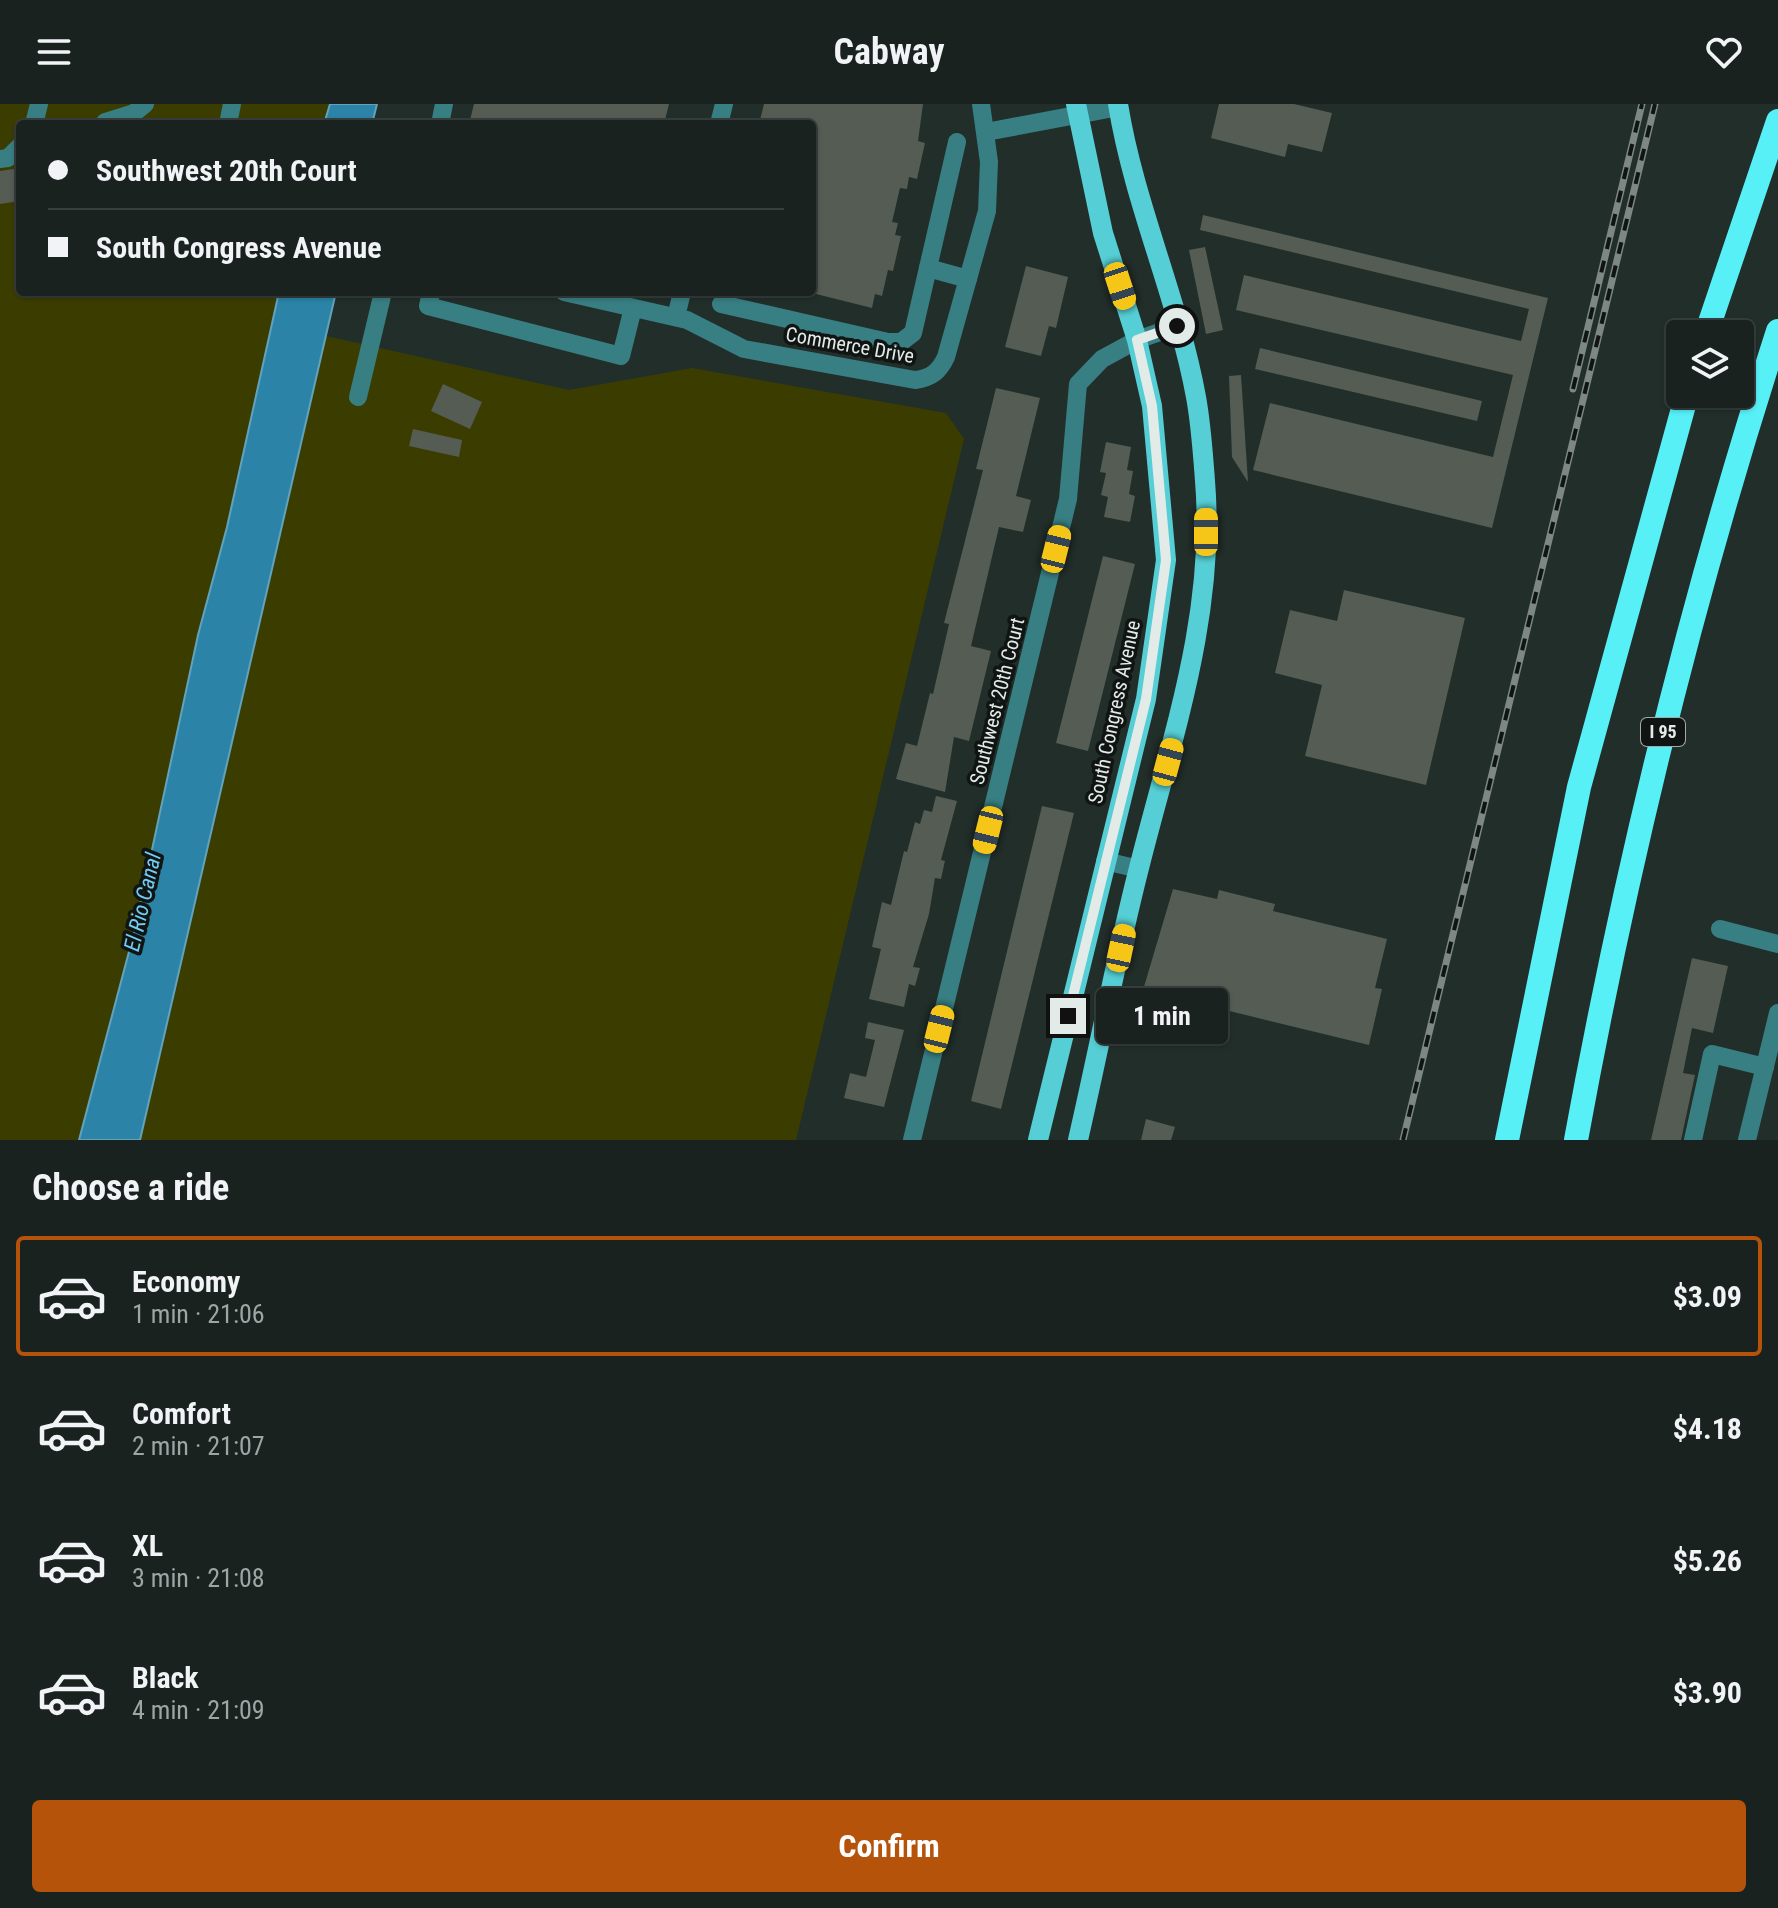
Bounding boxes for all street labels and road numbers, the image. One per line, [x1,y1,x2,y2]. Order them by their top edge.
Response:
street label: Commerce Drive [784,322,916,368]
street label: Southwest 20th Court [965,615,1029,787]
street label: South Congress Avenue [1083,618,1145,806]
road number: I 95 [1641,718,1685,746]

